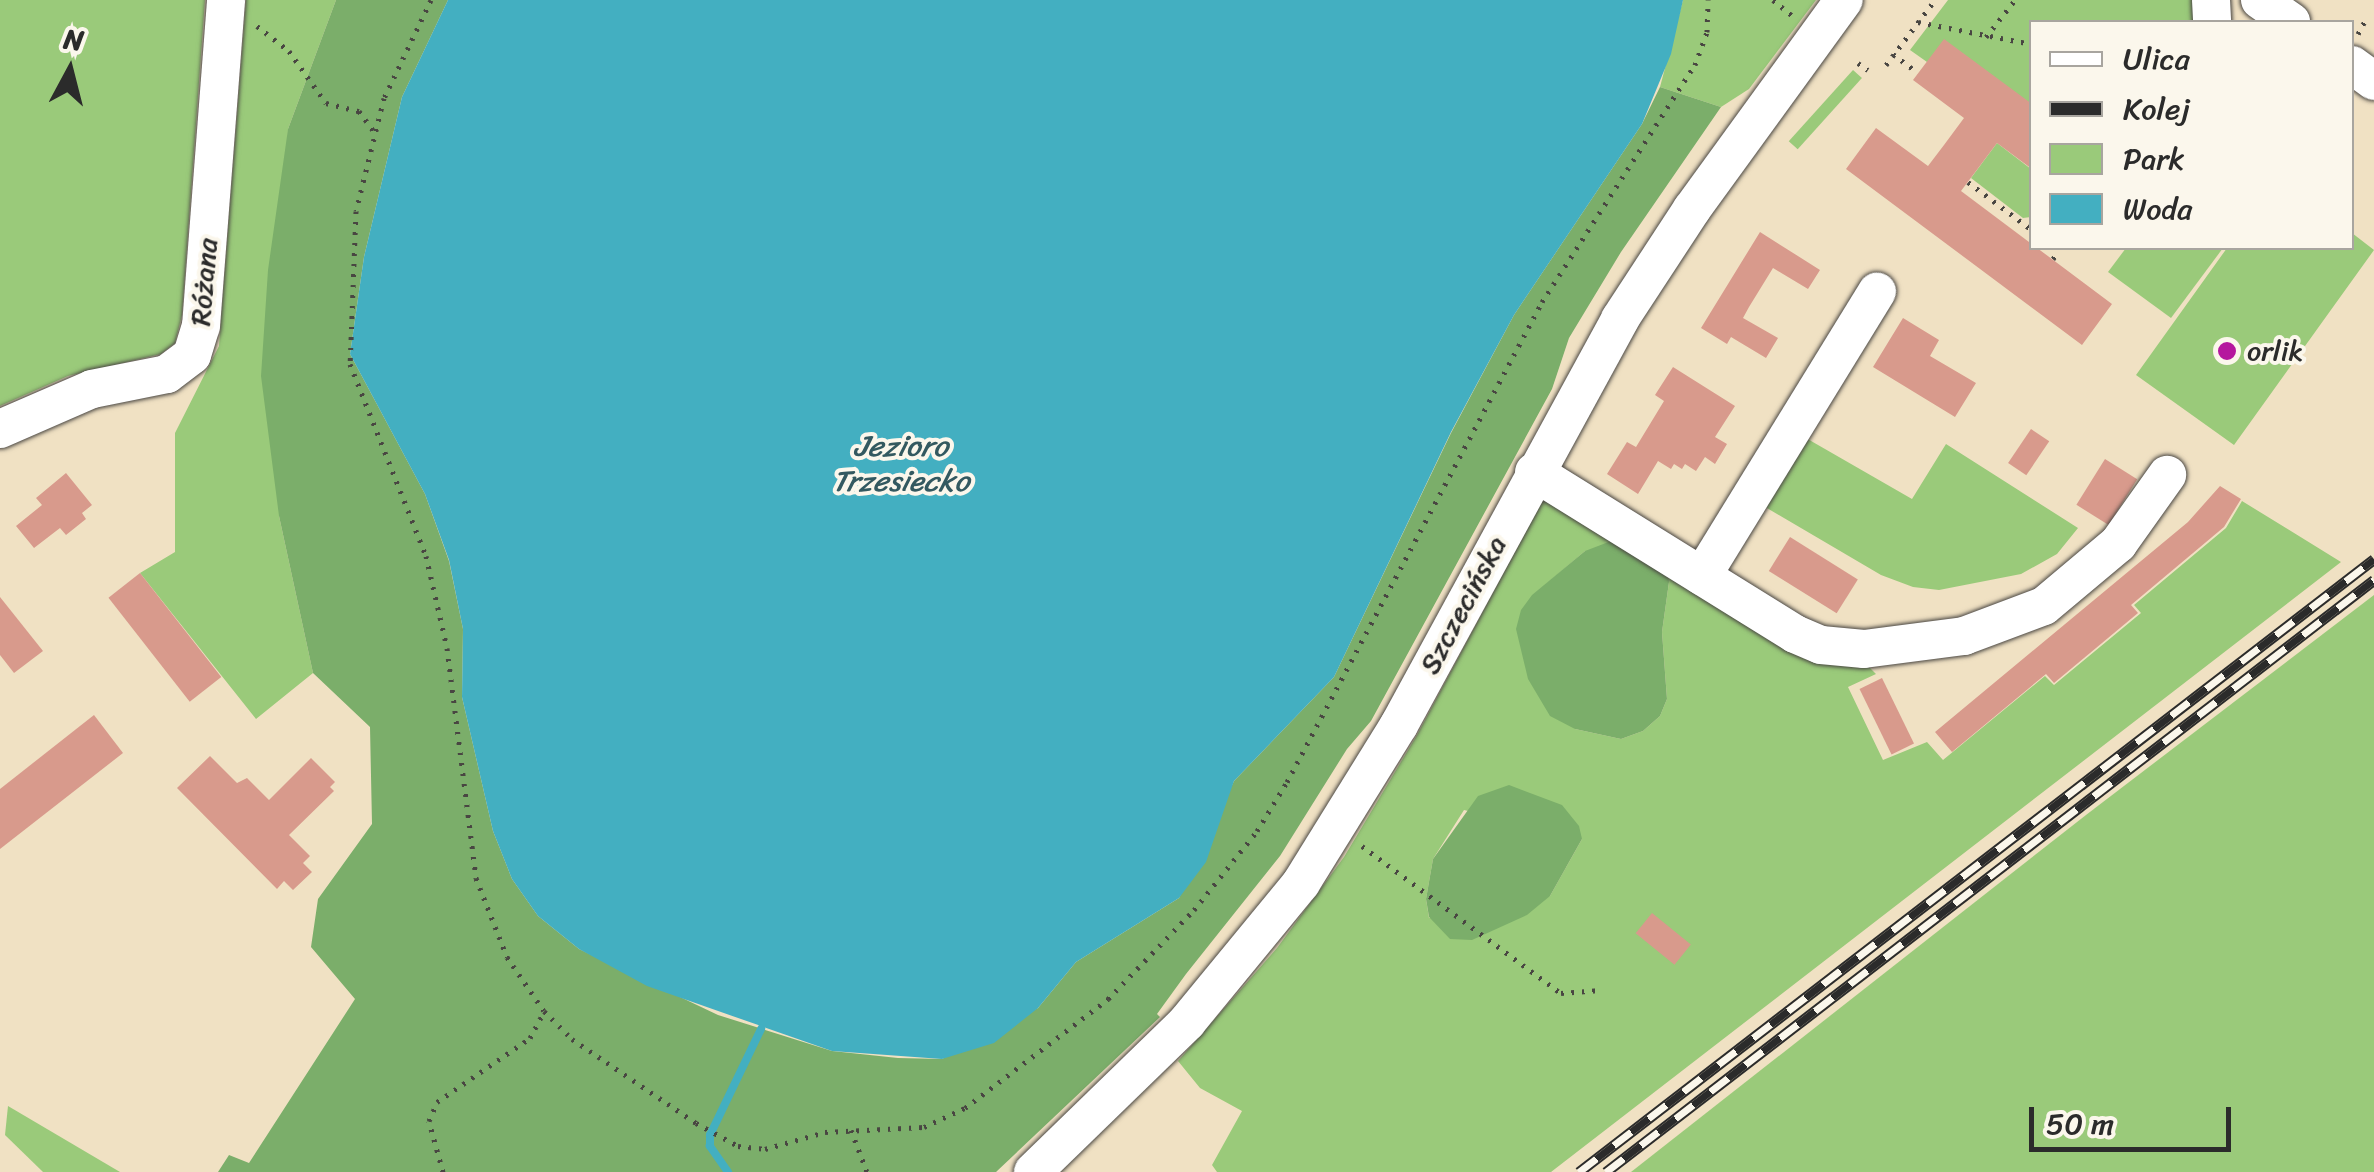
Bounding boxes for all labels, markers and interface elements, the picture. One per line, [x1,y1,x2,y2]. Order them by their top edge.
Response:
text: N [61,14,86,65]
north arrow [20,20,120,120]
legend [2029,20,2354,250]
text: Ulica [2123,32,2190,86]
text: Kolej [2123,82,2190,136]
text: Park [2123,132,2185,186]
text: Woda [2123,182,2192,236]
street label: Różana [183,237,225,327]
place label: orlik [2247,334,2303,368]
marker: orlik [2216,340,2238,362]
water label: Jezioro Trzesiecko [832,428,970,498]
street label: Szczecińska [1413,530,1513,680]
scale bar [2034,1087,2236,1149]
text: 50 m [2046,1097,2114,1151]

